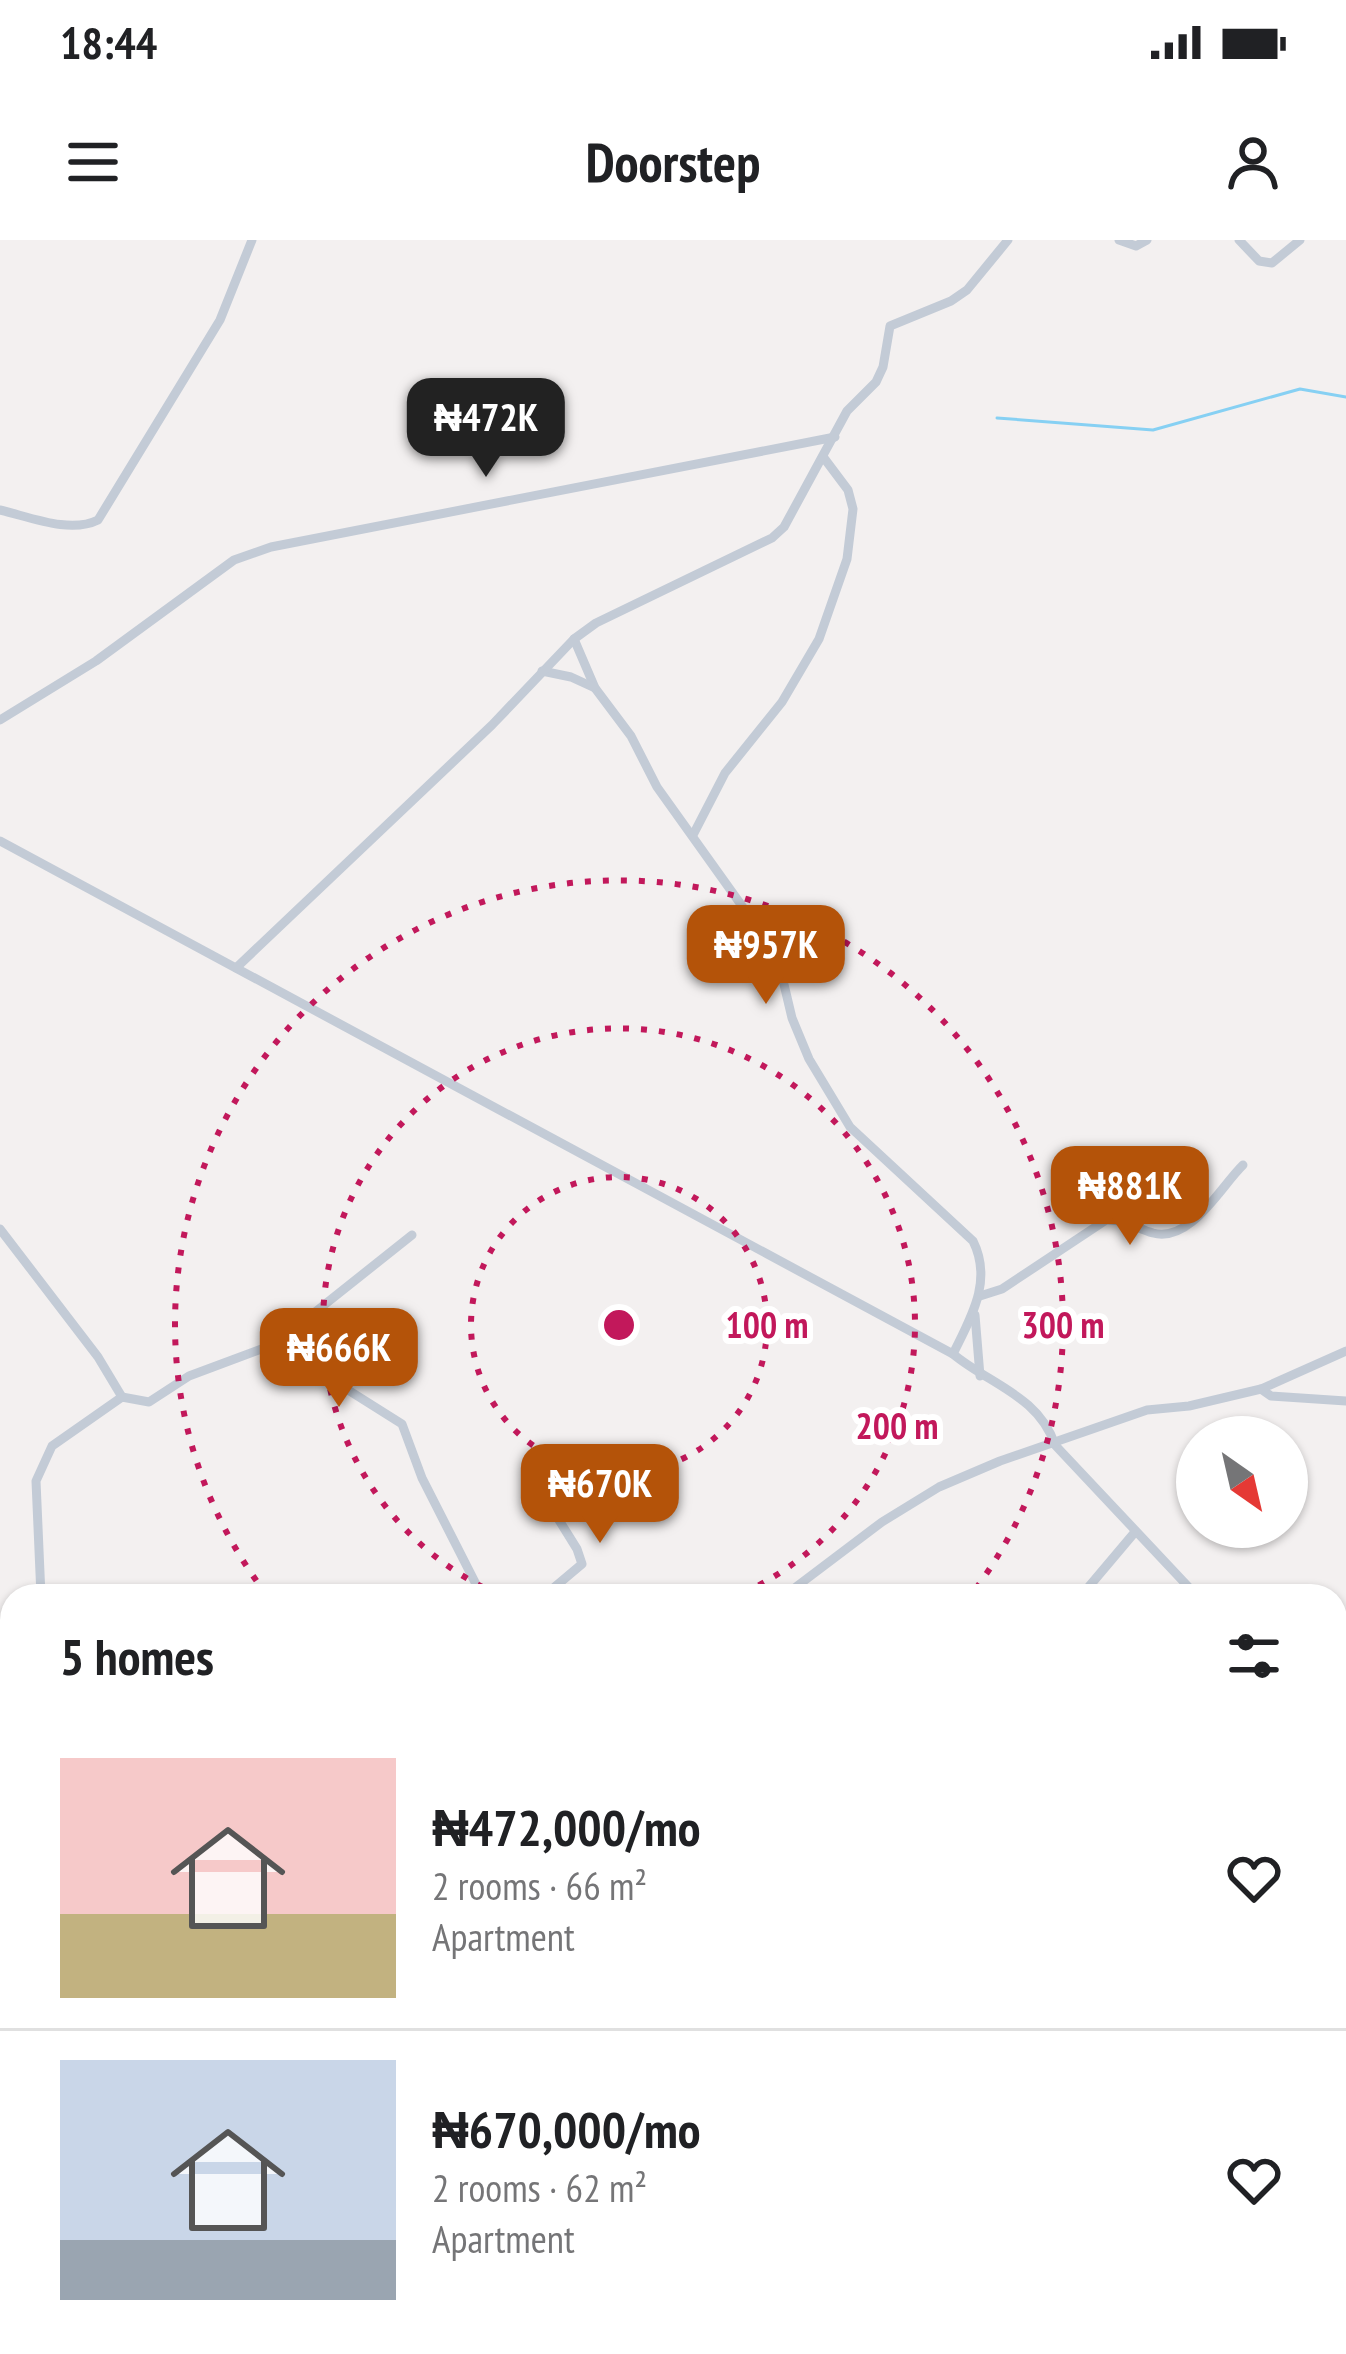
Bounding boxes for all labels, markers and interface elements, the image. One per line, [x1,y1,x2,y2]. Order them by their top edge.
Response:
text: 18:44 [60,13,157,71]
text: Doorstep [586,127,760,197]
icon: menu [60,129,126,195]
icon: person [1220,129,1286,195]
pin: ₦472K [402,378,570,480]
text: ₦472K [434,391,538,442]
pin: ₦957K [682,905,850,1007]
text: ₦957K [714,918,818,969]
pin: ₦881K [1046,1146,1214,1248]
text: ₦881K [1078,1159,1182,1210]
text: 100 m [726,1301,808,1348]
text: 300 m [1022,1301,1104,1348]
centre of rings [598,1304,640,1346]
pin: ₦666K [255,1308,423,1410]
text: ₦666K [287,1321,391,1372]
text: 200 m [856,1402,938,1449]
north arrow [1176,1416,1308,1548]
map controls [1176,1416,1308,1548]
pin: ₦670K [516,1444,684,1546]
text: ₦670K [548,1457,652,1508]
text: 5 homes [60,1623,214,1689]
icon: filters [1221,1623,1287,1689]
text: ₦472,000/mo [432,1794,700,1860]
icon: home [156,1806,300,1950]
icon: heart [1221,1845,1287,1911]
text: 2 rooms · 66 m² [432,1860,647,1911]
text: Apartment [432,1911,575,1962]
text: ₦670,000/mo [432,2096,700,2162]
icon: home [156,2108,300,2252]
icon: heart [1221,2147,1287,2213]
text: 2 rooms · 62 m² [432,2162,647,2213]
text: Apartment [432,2213,575,2264]

